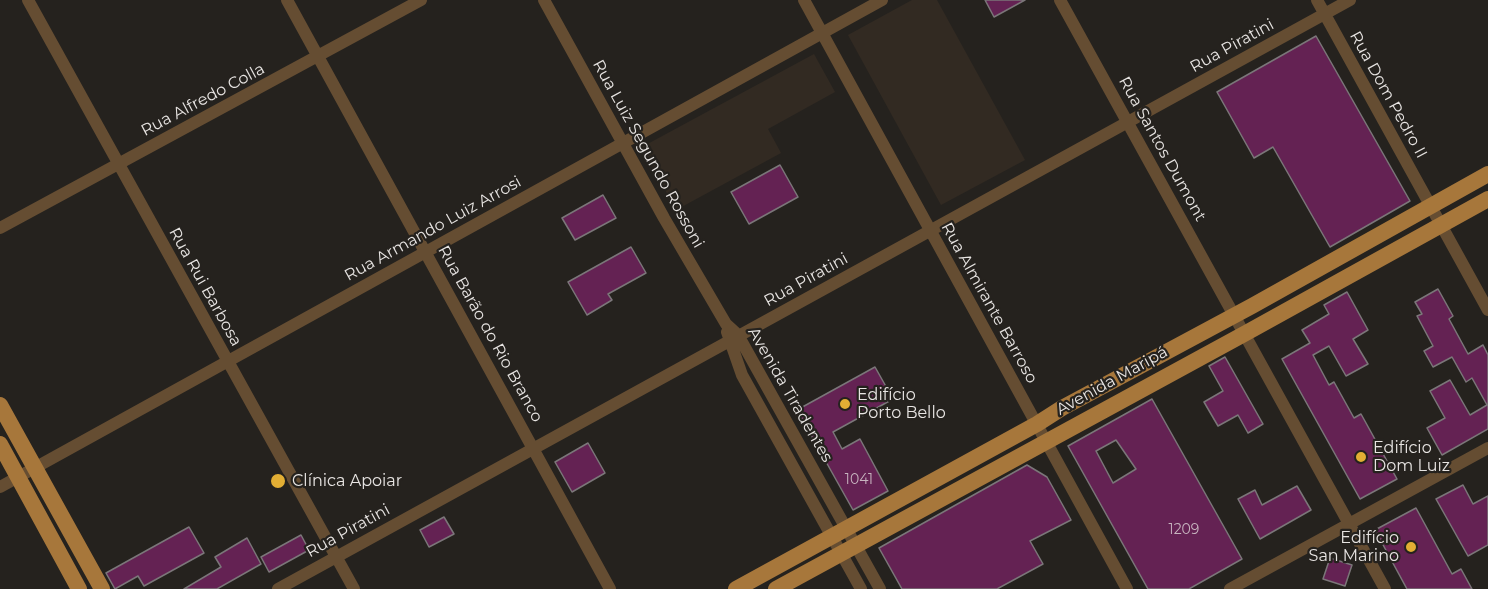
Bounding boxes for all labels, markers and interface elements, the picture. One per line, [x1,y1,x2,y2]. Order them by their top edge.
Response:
street label: Rua Piratini [1187,15,1277,77]
street label: Rua Dom Pedro II [1345,28,1431,162]
street label: Rua Luiz Segundo Rossoni [588,57,708,251]
street label: Rua Alfredo Colla [138,59,268,141]
street label: Rua Santos Dumont [1114,73,1210,225]
street label: Rua Armando Luiz Arrosi [341,172,525,286]
street label: Rua Almirante Barroso [937,219,1041,387]
street label: Rua Rui Barbosa [164,224,246,350]
street label: Rua Barão do Rio Branco [433,242,547,426]
street label: Rua Piratini [761,249,851,311]
street label: Avenida Tiradentes [744,324,836,466]
street label: Avenida Maripá [1053,342,1171,420]
place label: Edifício Porto Bello [857,385,946,423]
marker: Edifício Porto Bello [838,397,852,411]
place label: Edifício Dom Luiz [1373,438,1450,476]
marker: Edifício Dom Luiz [1354,450,1368,464]
place label: Clínica Apoiar [292,471,402,491]
marker: Clínica Apoiar [269,472,287,490]
house number: 1041 [845,472,873,488]
street label: Rua Piratini [303,500,393,562]
house number: 1209 [1169,522,1199,538]
place label: Edifício San Marino [1309,528,1399,566]
marker: Edifício San Marino [1404,540,1418,554]

